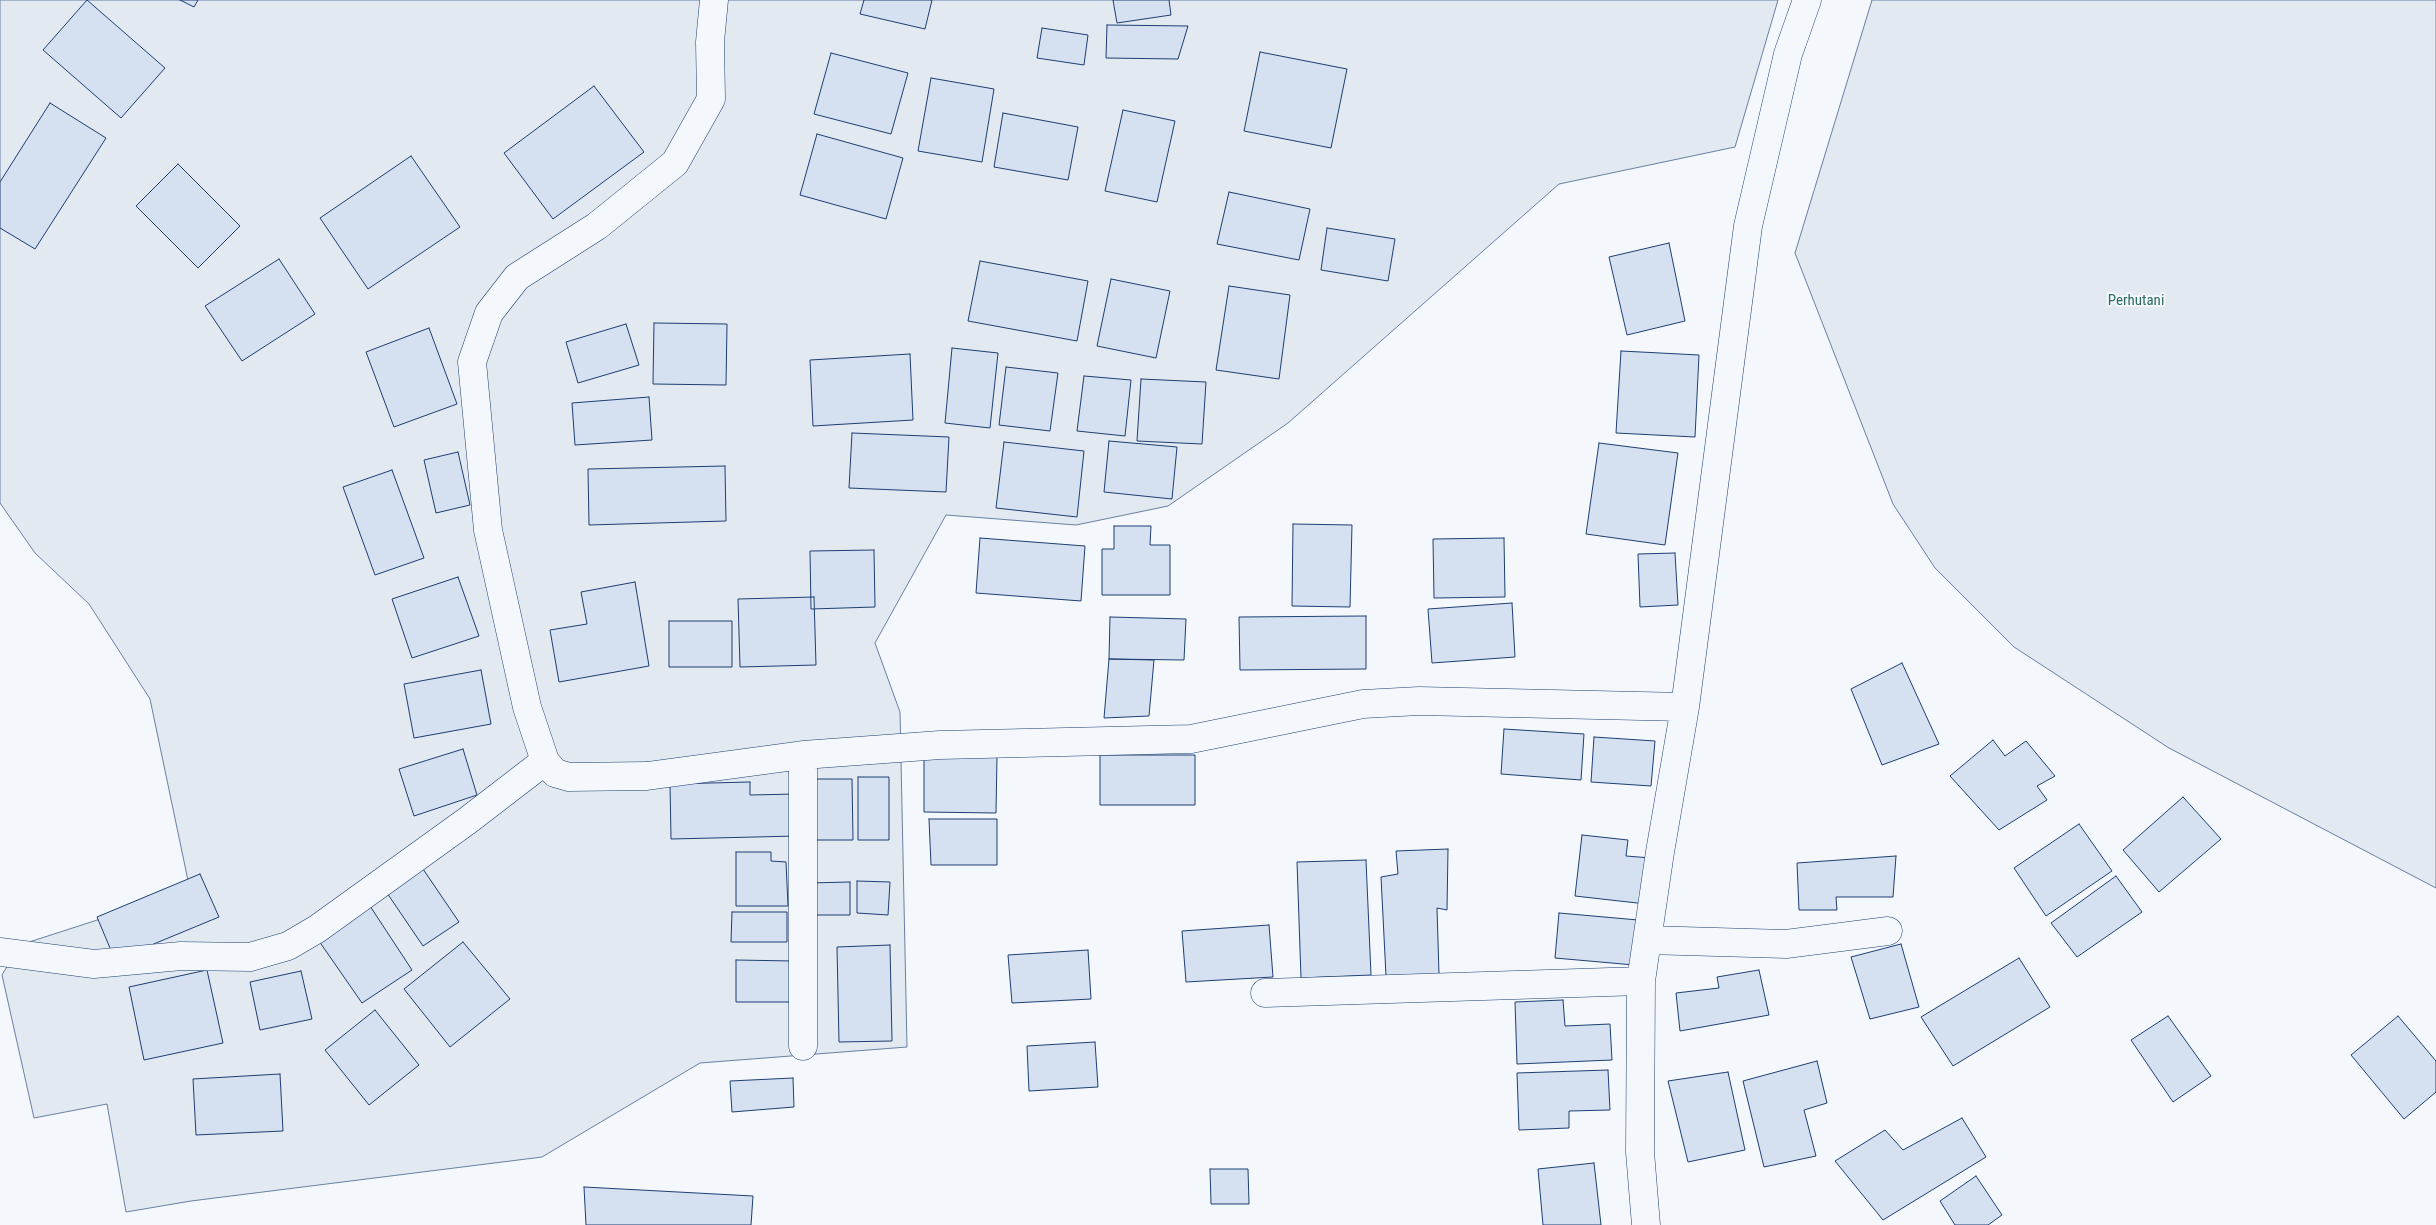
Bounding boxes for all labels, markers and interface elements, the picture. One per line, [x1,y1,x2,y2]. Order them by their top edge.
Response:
park label: Perhutani [2108,292,2164,310]

